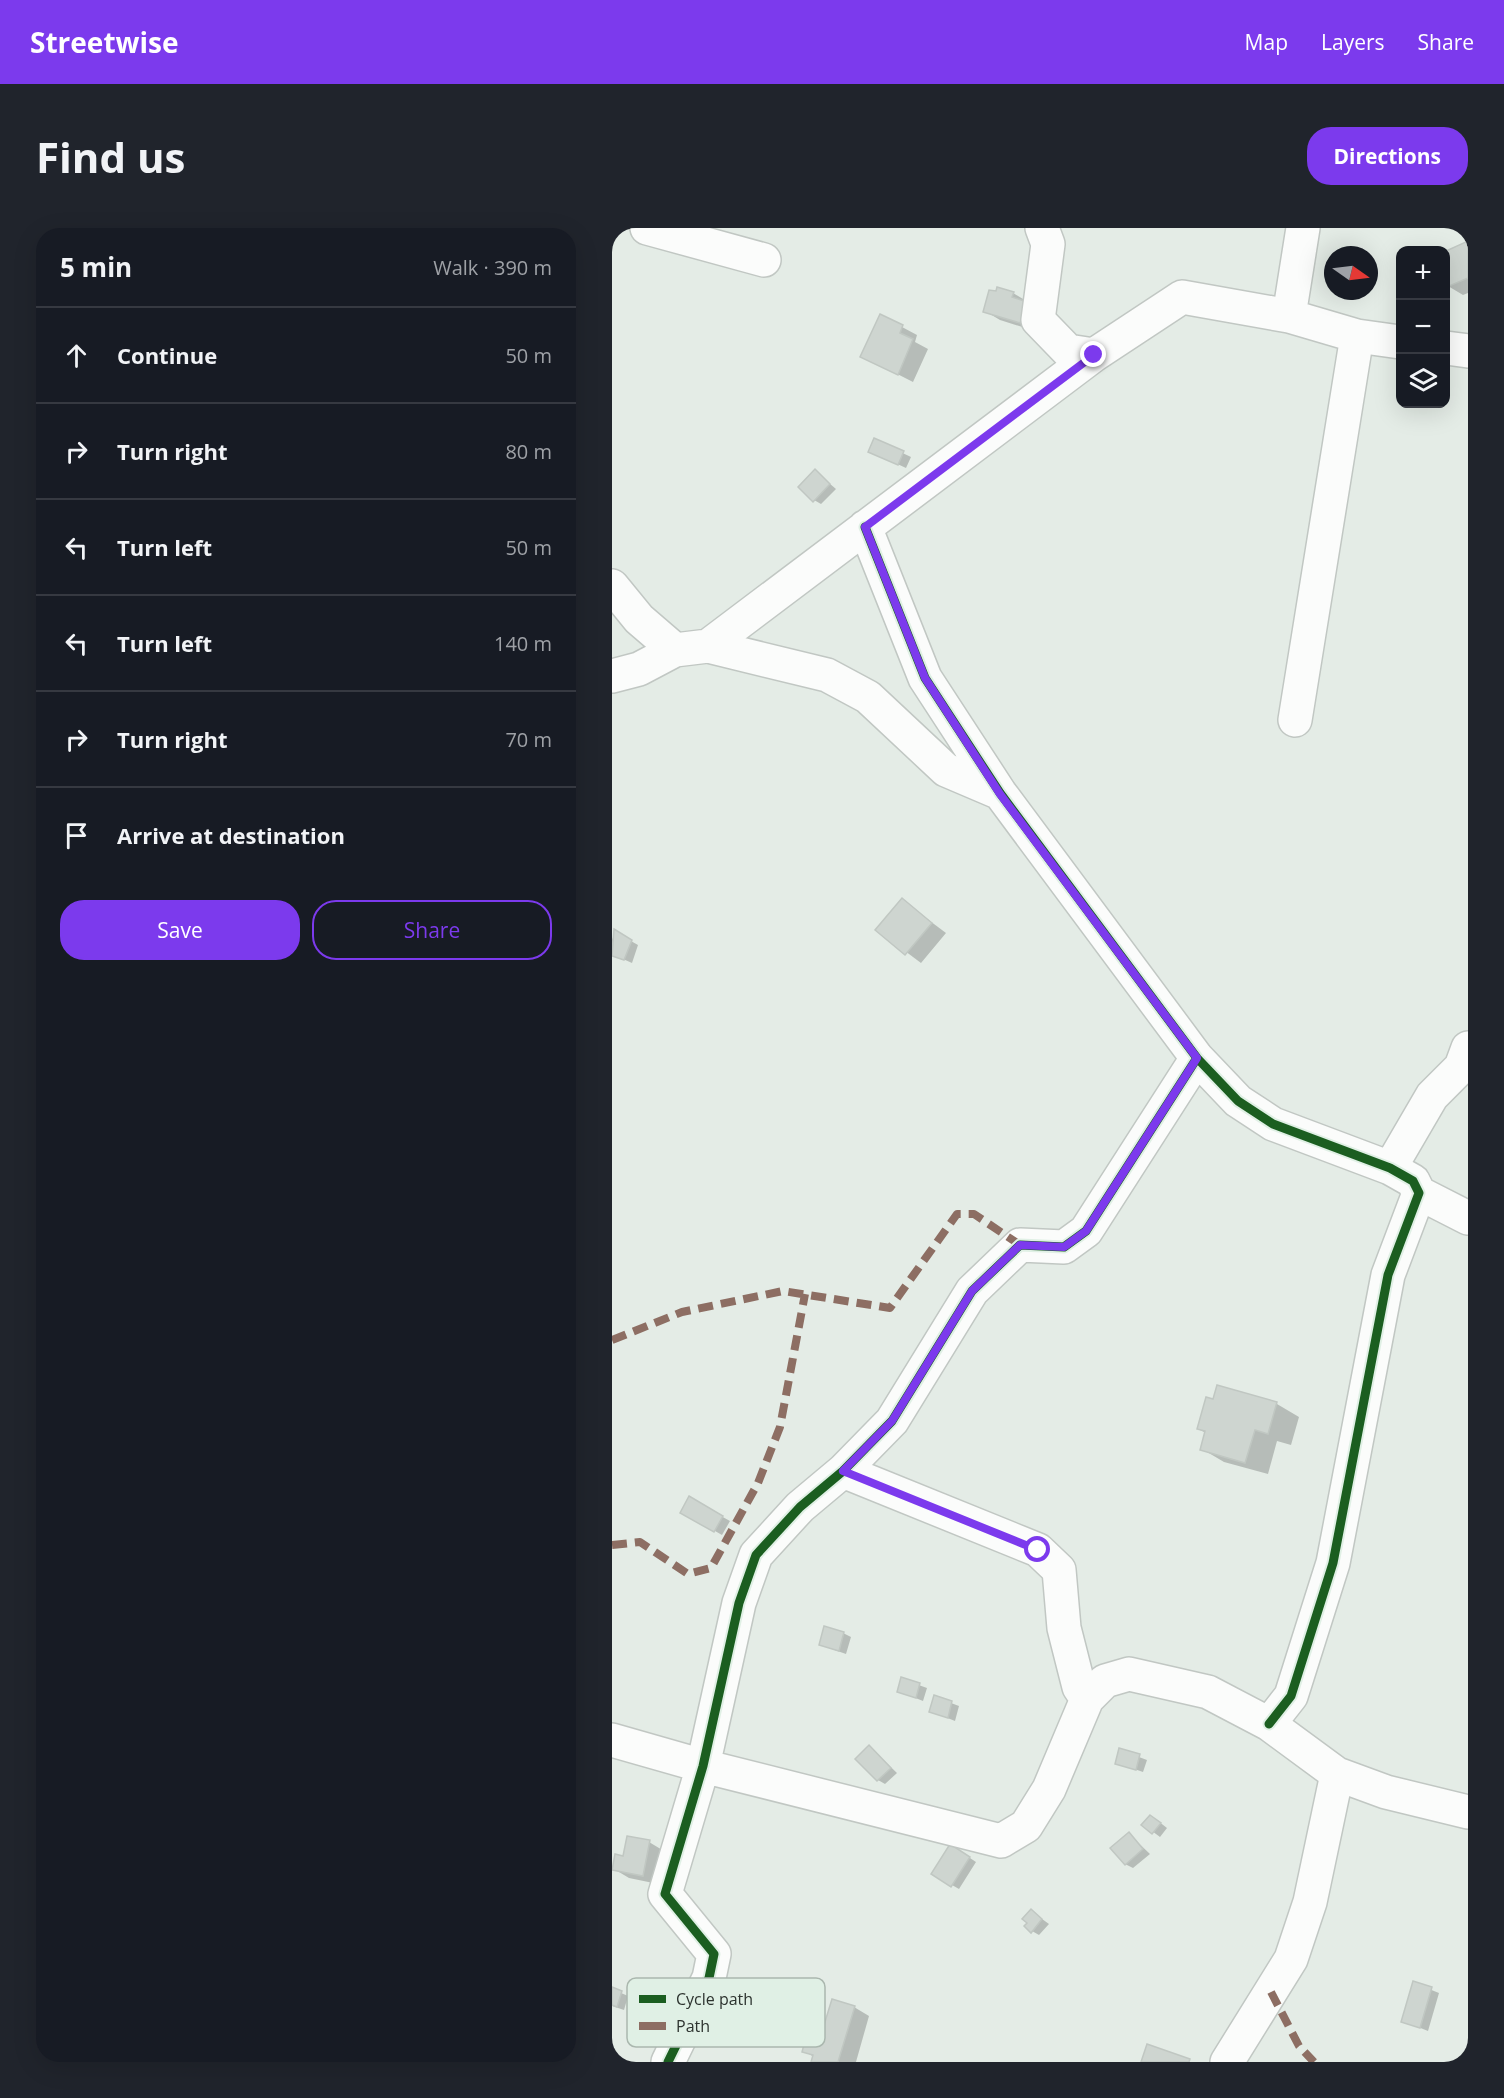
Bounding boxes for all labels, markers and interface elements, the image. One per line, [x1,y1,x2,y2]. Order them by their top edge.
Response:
text: Streetwise [30,23,179,61]
text: Map [1245,28,1288,56]
text: Layers [1321,28,1385,56]
text: Share [1418,28,1474,56]
button: Directions [1307,127,1468,185]
text: Find us [36,128,185,185]
north arrow [1324,246,1378,300]
map controls [1396,246,1450,408]
button: + [1396,246,1450,300]
text: 5 min [60,249,132,285]
text: Walk · 390 m [433,254,552,281]
button: − [1396,300,1450,354]
icon: ahead [60,339,93,372]
text: Continue [117,340,217,370]
route end [1080,341,1106,367]
text: 50 m [505,342,552,369]
button: layers [1396,354,1450,408]
icon: right [60,435,93,468]
text: Turn right [117,436,228,466]
text: 80 m [505,438,552,465]
icon: left [60,531,93,564]
text: Turn left [117,532,212,562]
text: 50 m [505,534,552,561]
icon: left [60,627,93,660]
text: Turn left [117,628,212,658]
text: 140 m [494,630,552,657]
icon: right [60,723,93,756]
text: Turn right [117,724,228,754]
text: 70 m [505,726,552,753]
icon: arrive [60,819,93,852]
text: Arrive at destination [117,820,345,850]
button: Save [60,900,300,960]
button: Share [312,900,552,960]
route start [1024,1536,1050,1562]
legend [627,1978,825,2047]
text: Cycle path [676,1988,753,2010]
text: Path [676,2015,710,2037]

